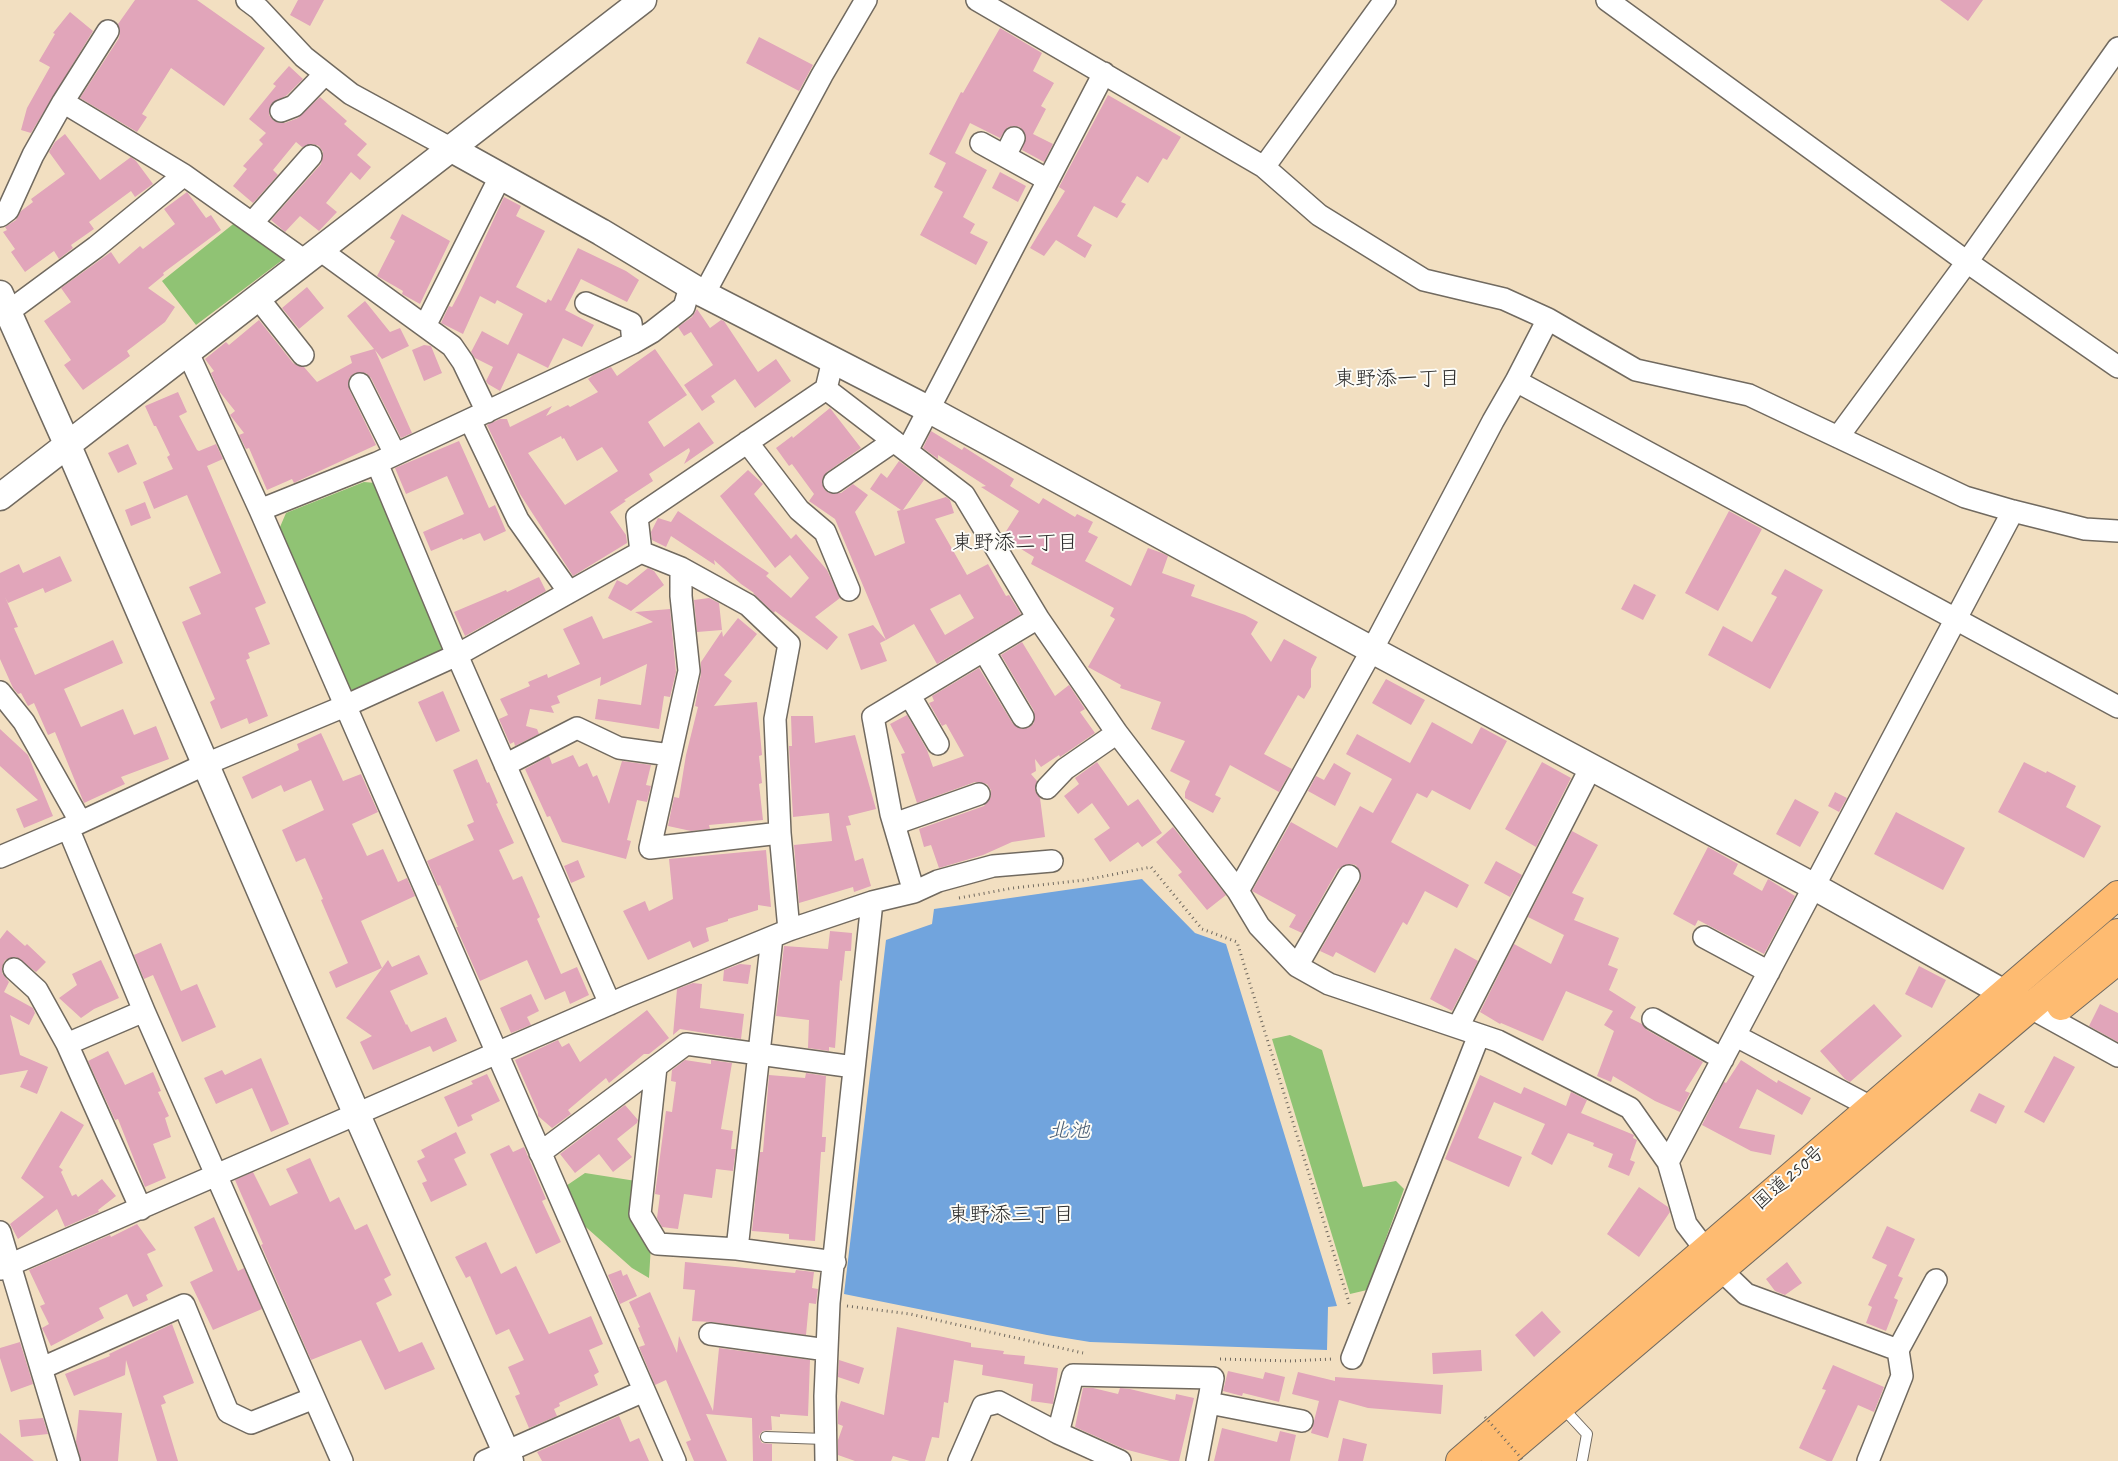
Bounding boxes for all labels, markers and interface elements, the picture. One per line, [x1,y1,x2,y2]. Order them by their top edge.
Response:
district label: 東野添一丁目 [1334,366,1460,392]
district label: 東野添二丁目 [952,530,1078,556]
water label: 北池 [1048,1118,1090,1144]
street label: 国道250号 [1748,1140,1830,1216]
district label: 東野添三丁目 [948,1202,1074,1228]

